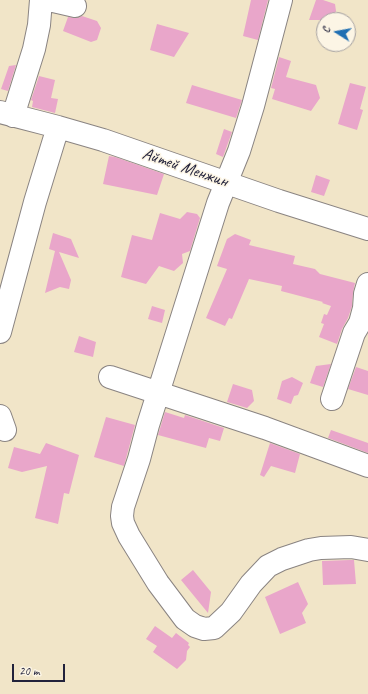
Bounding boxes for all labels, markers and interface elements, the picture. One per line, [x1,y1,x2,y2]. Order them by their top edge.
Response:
north arrow [316,12,356,52]
text: С [318,26,333,34]
street label: Айтей Менжин [140,144,230,192]
scale bar [14,656,67,682]
text: 20 m [19,663,39,679]

